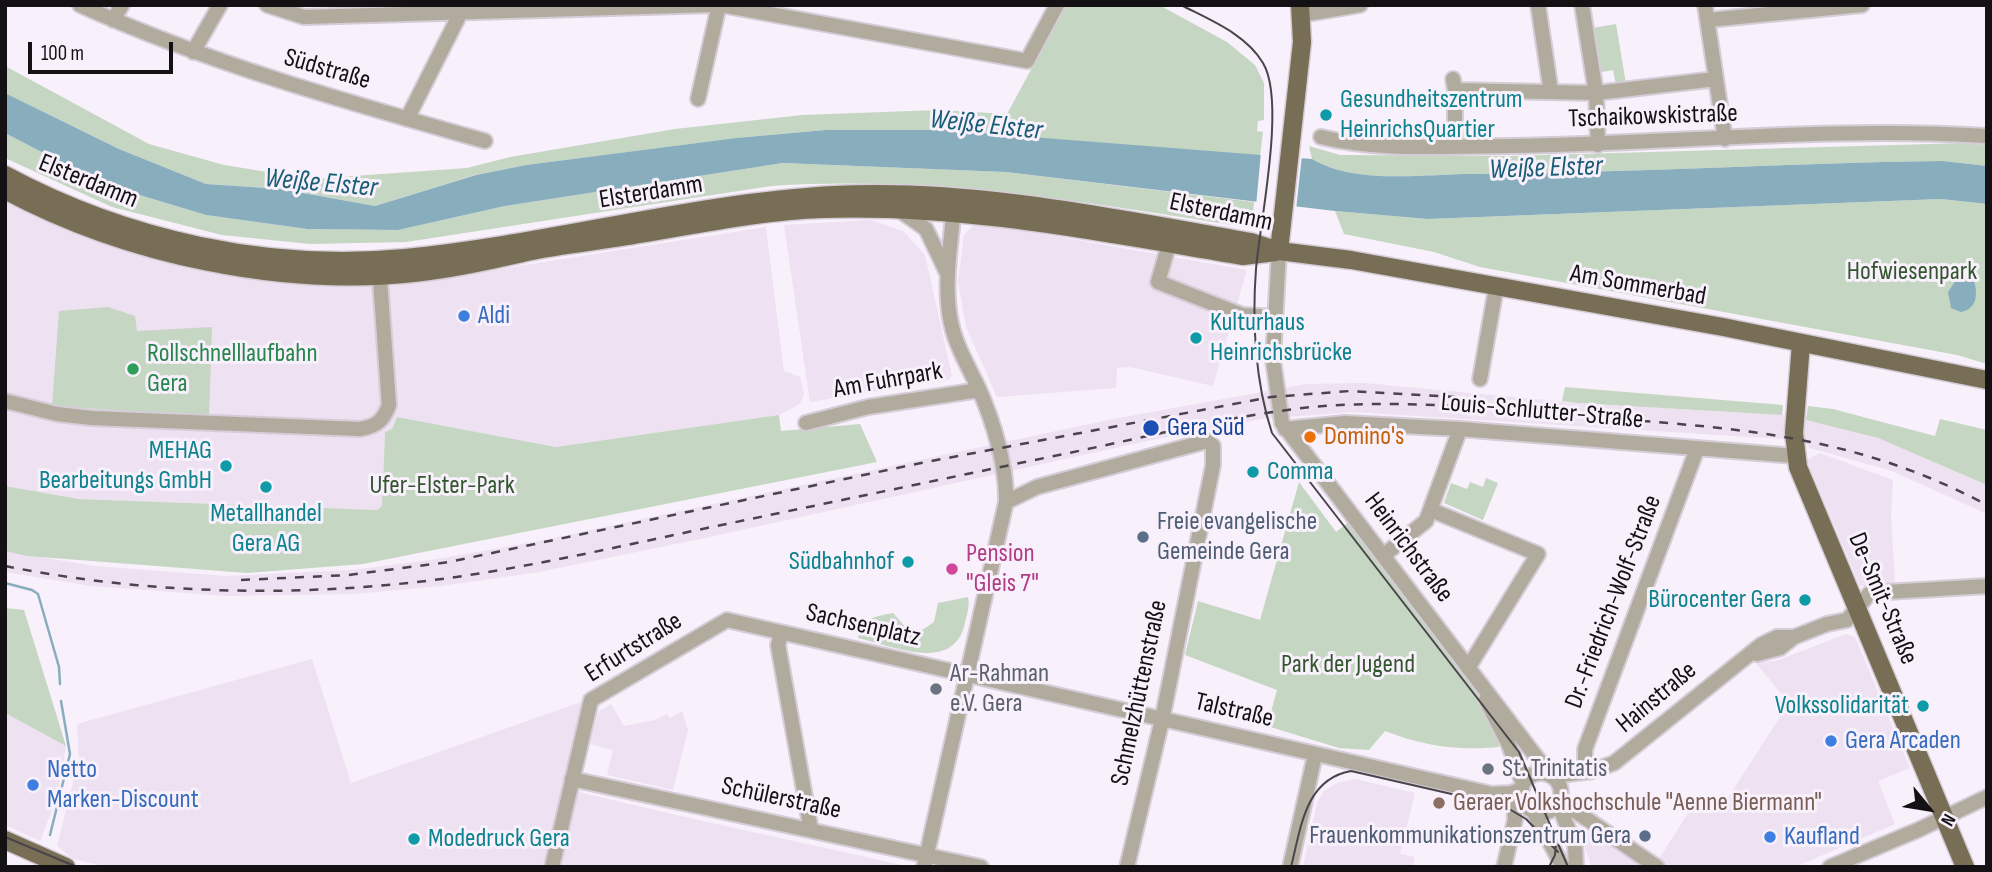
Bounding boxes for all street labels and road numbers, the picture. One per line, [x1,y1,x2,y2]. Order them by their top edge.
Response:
street label: Südstraße [280,43,374,97]
street label: Tschaikowskistraße [1568,98,1738,136]
street label: Elsterdamm [34,148,142,216]
street label: Elsterdamm [597,169,705,217]
street label: Elsterdamm [1167,187,1275,239]
street label: Am Sommerbad [1568,259,1708,313]
street label: Am Fuhrpark [831,356,945,406]
street label: Louis-Schlutter-Straße [1439,388,1645,436]
street label: Heinrichstraße [1357,487,1459,609]
street label: Dr.-Friedrich-Wolf-Straße [1559,491,1669,713]
street label: De-Smit-Straße [1840,528,1924,670]
street label: Schmelzhüttenstraße [1105,597,1175,789]
street label: Sachsenplatz [803,598,923,654]
street label: Erfurtstraße [580,606,688,690]
street label: Hainstraße [1611,656,1703,740]
street label: Talstraße [1192,687,1276,735]
street label: Schülerstraße [718,771,844,827]

